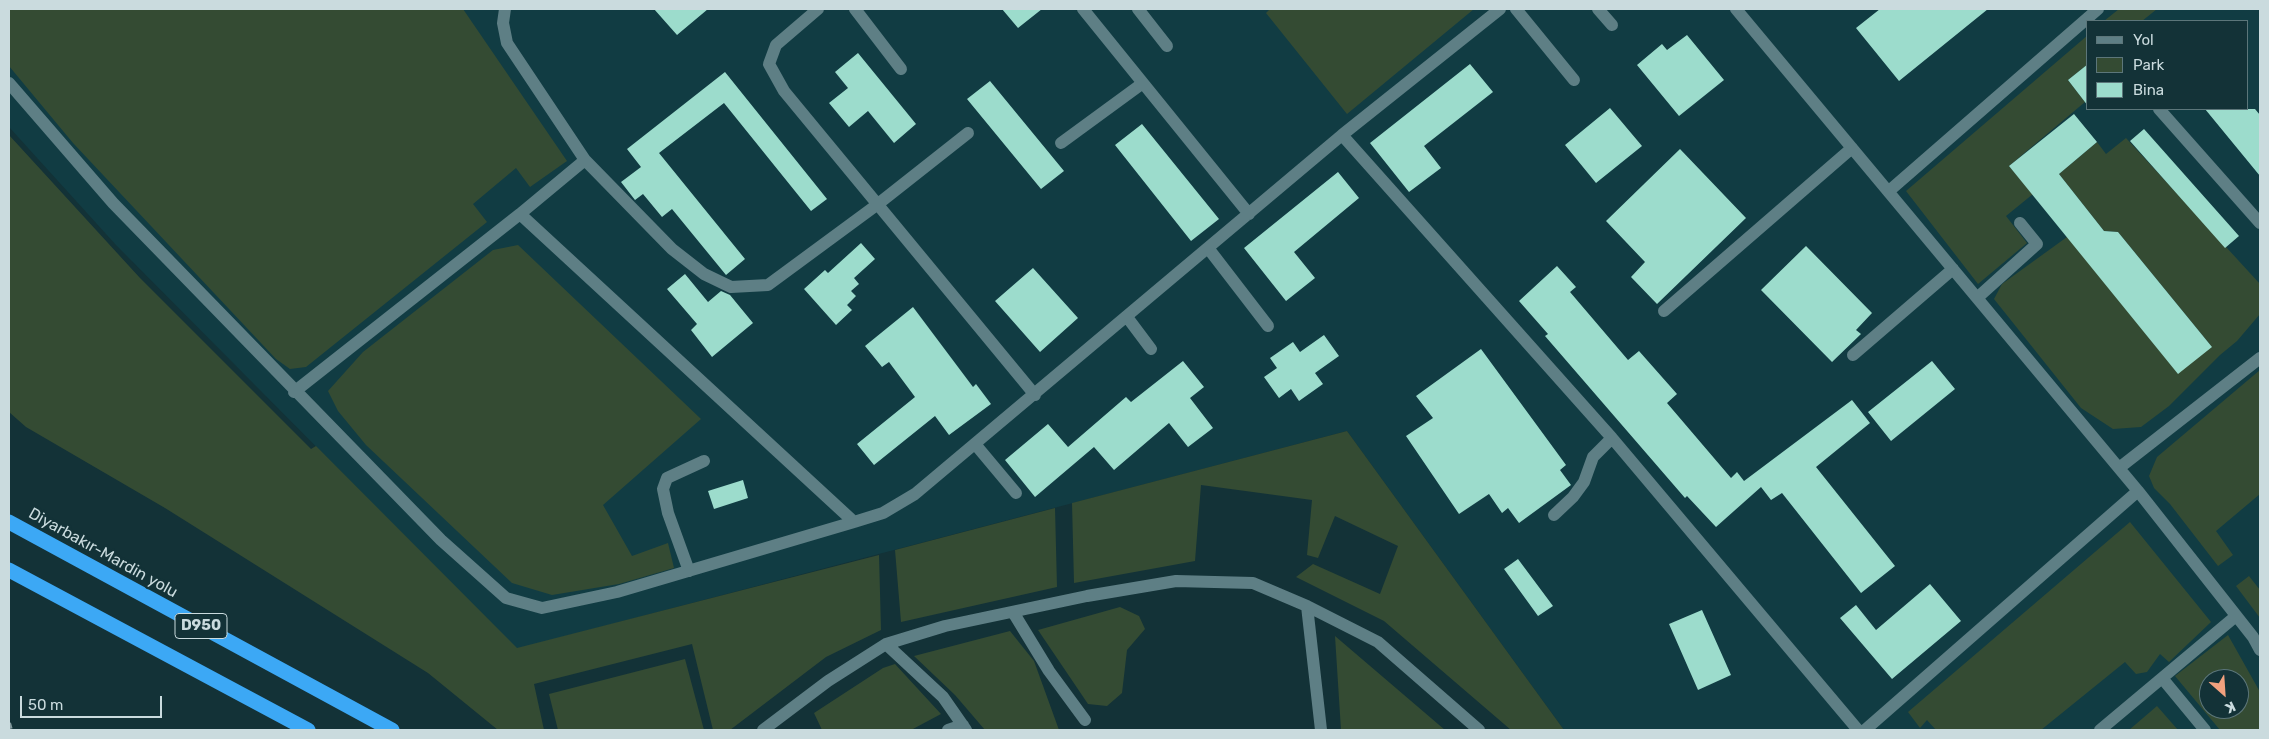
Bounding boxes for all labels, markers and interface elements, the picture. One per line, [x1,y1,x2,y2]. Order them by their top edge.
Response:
legend [2086,20,2249,110]
text: Yol [2133,31,2154,49]
text: Park [2133,56,2164,74]
text: Bina [2133,81,2164,99]
street label: Diyarbakır-Mardin yolu [25,504,181,602]
road number: D950 [175,614,227,638]
north arrow [2199,669,2249,719]
scale bar [22,686,165,718]
text: 50 m [28,696,63,714]
text: K [2222,697,2238,717]

